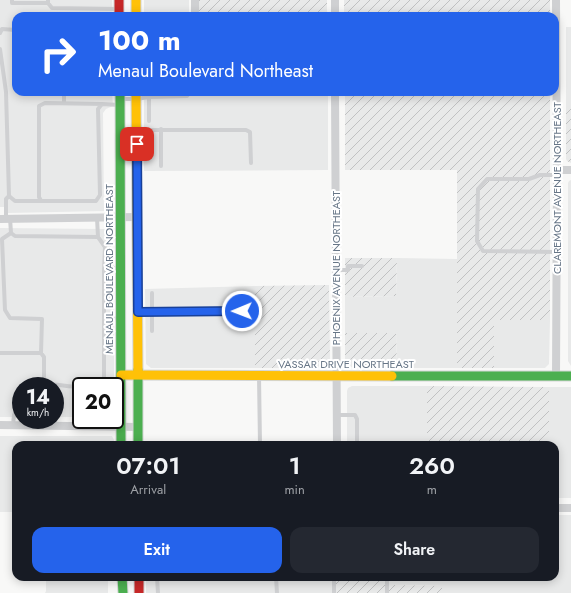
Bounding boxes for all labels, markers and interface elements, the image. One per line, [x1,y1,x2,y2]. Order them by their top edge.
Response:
text: 100 m [98,20,181,61]
icon: right [32,28,84,80]
text: Menaul Boulevard Northeast [98,58,313,84]
street label: CLAREMONT AVENUE NORTHEAST [549,102,565,274]
pin [120,127,154,161]
icon: arrive [126,133,148,155]
street label: MENAUL BOULEVARD NORTHEAST [101,184,117,354]
street label: PHOENIX AVENUE NORTHEAST [328,191,344,345]
position arrow [221,290,263,332]
street label: VASSAR DRIVE NORTHEAST [278,356,414,372]
speed limit sign: 20 [72,377,124,429]
text: 14 [26,383,50,412]
text: km/h [27,405,49,420]
text: 07:01 [116,448,180,483]
text: 1 [289,448,301,483]
text: 260 [409,448,455,483]
text: Arrival [130,480,166,499]
text: min [284,480,305,499]
text: m [427,480,437,499]
button: Exit [32,527,282,573]
button: Share [290,527,539,573]

